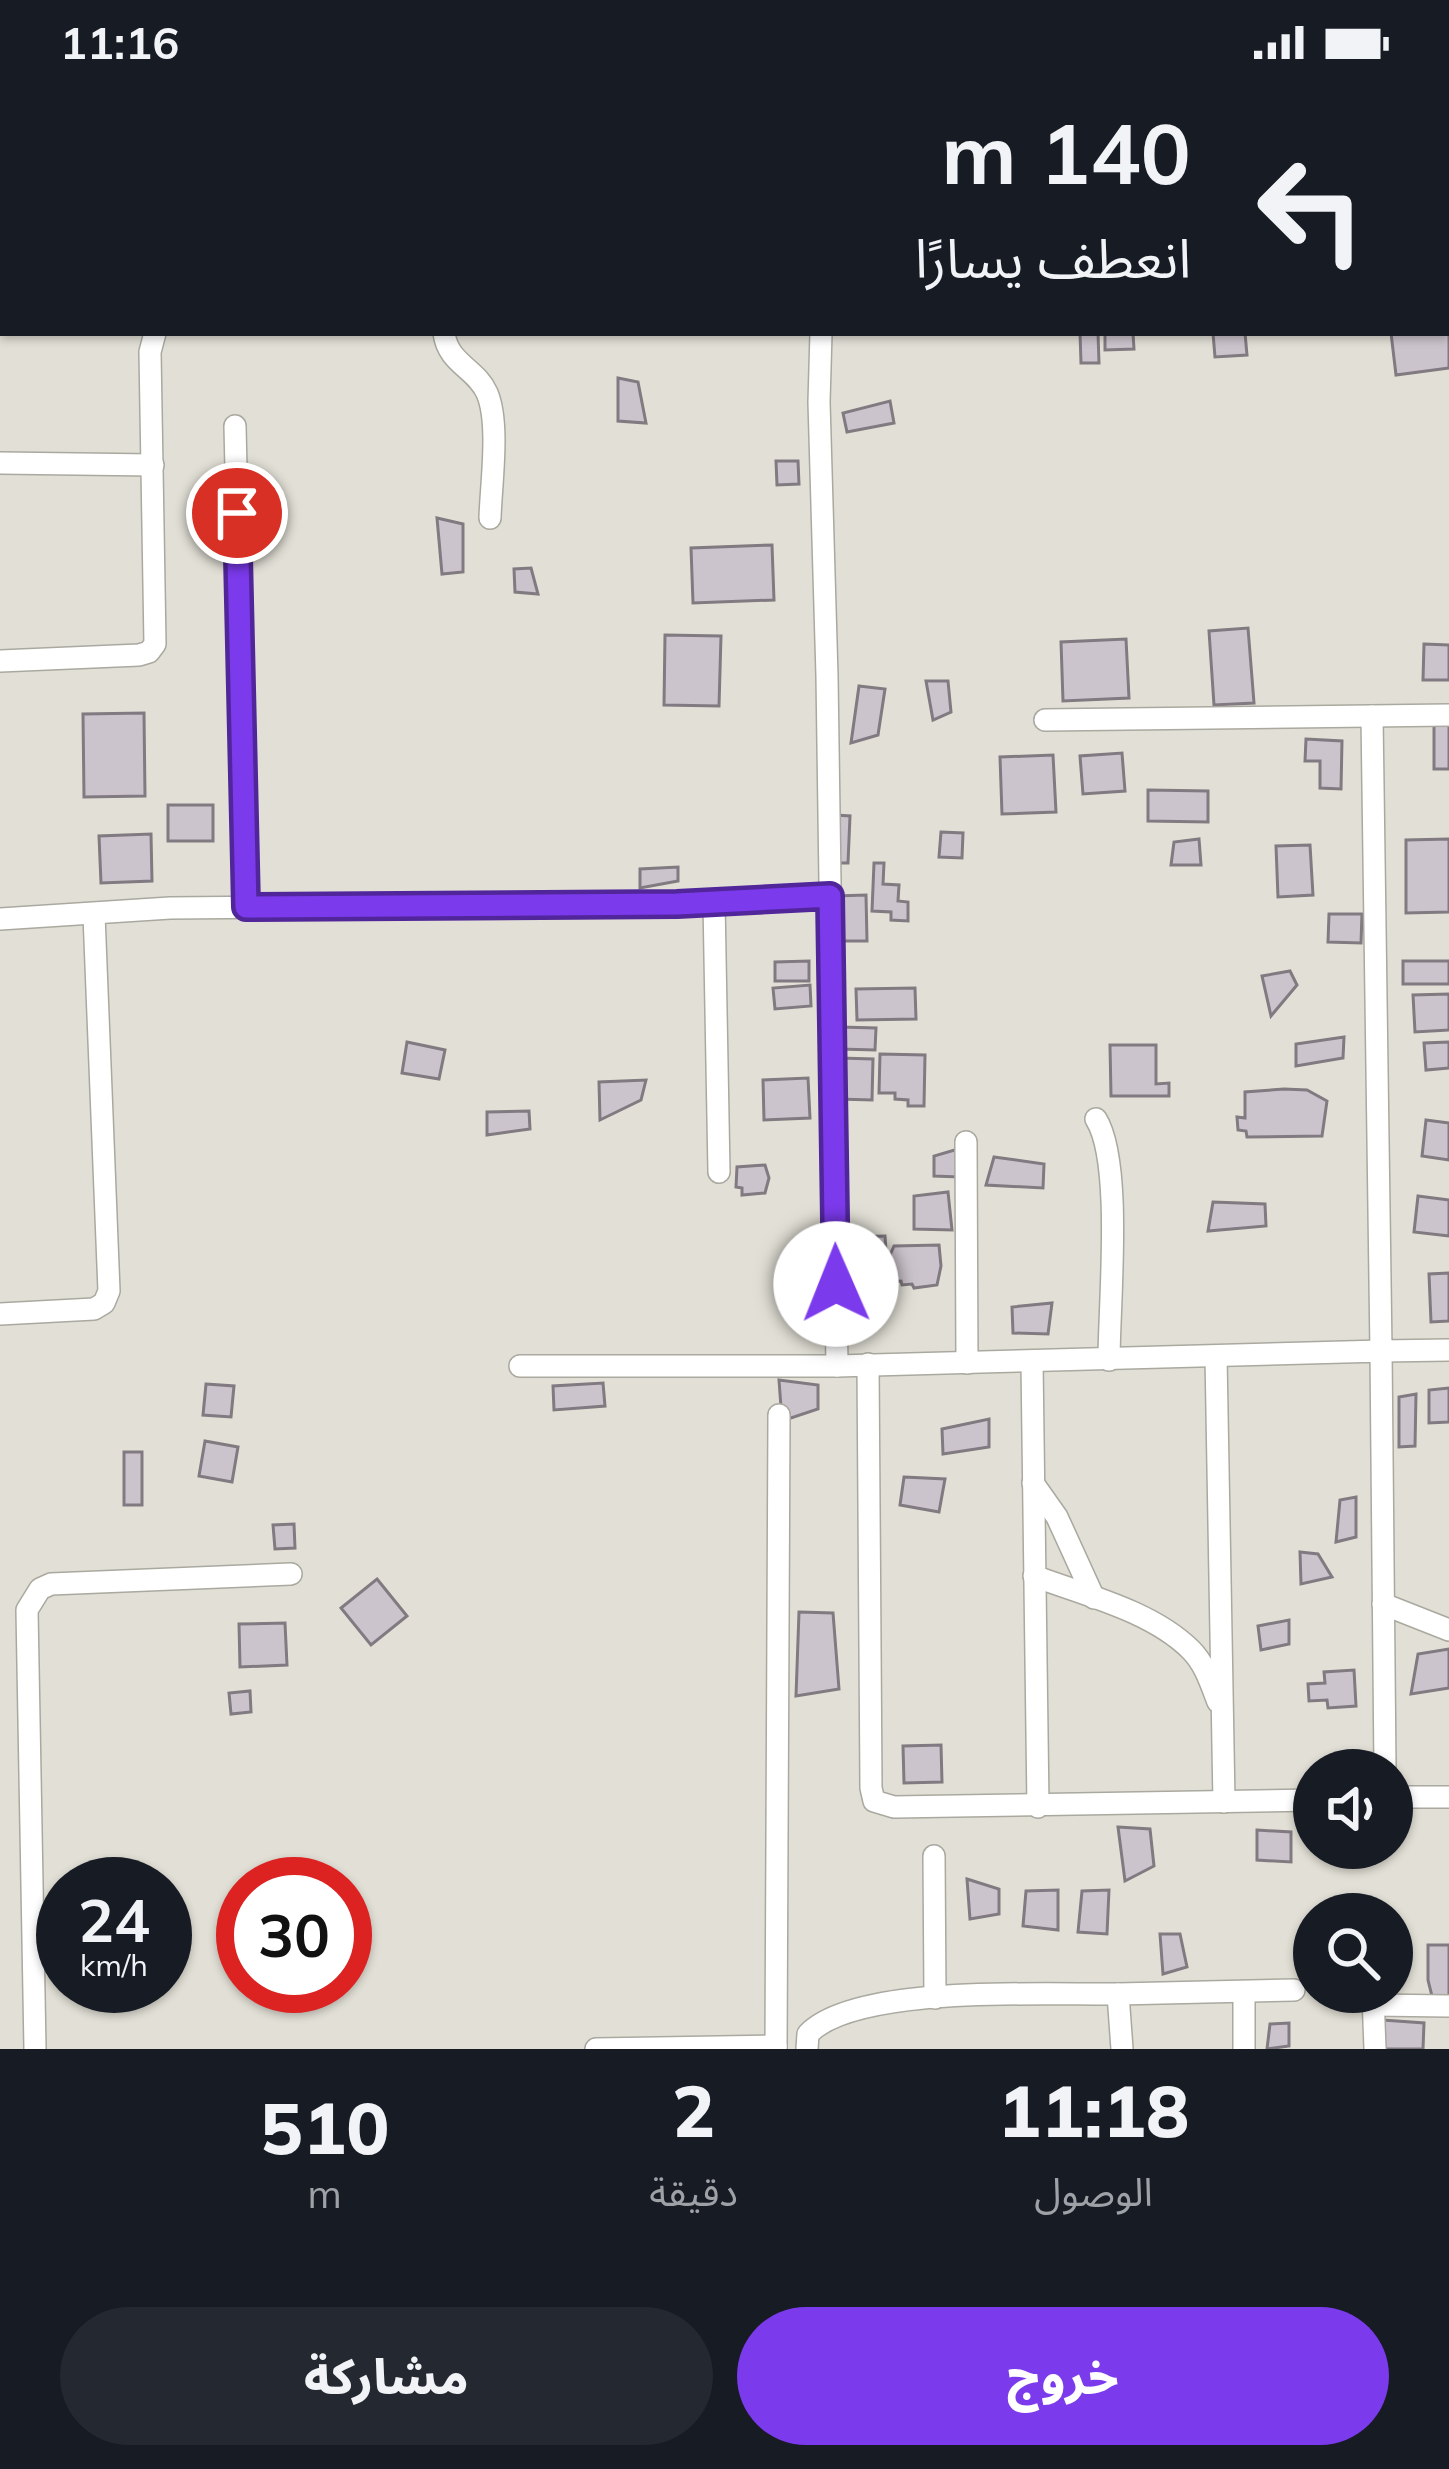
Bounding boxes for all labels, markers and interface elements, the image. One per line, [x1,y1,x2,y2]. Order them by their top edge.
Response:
text: 11:16 [60,14,179,70]
text: 140 m [941,100,1191,205]
icon: left [1233,132,1389,288]
text: انعطف يسارًا [915,224,1191,292]
pin [186,462,288,564]
icon: arrive [204,480,270,546]
position arrow [773,1221,899,1347]
map controls [1293,1749,1413,2013]
button: sound [1293,1749,1413,1869]
speed limit sign: 30 [216,1857,372,2013]
text: 24 [78,1882,150,1957]
button: search [1293,1893,1413,2013]
text: km/h [80,1946,148,1984]
text: 2 [672,2065,715,2155]
text: 11:18 [998,2065,1189,2155]
text: 510 [260,2082,389,2172]
text: دقيقة [649,2167,738,2216]
text: الوصول [1034,2167,1153,2216]
text: m [307,2169,342,2218]
button: مشاركة [60,2307,713,2445]
button: خروج [737,2307,1389,2445]

